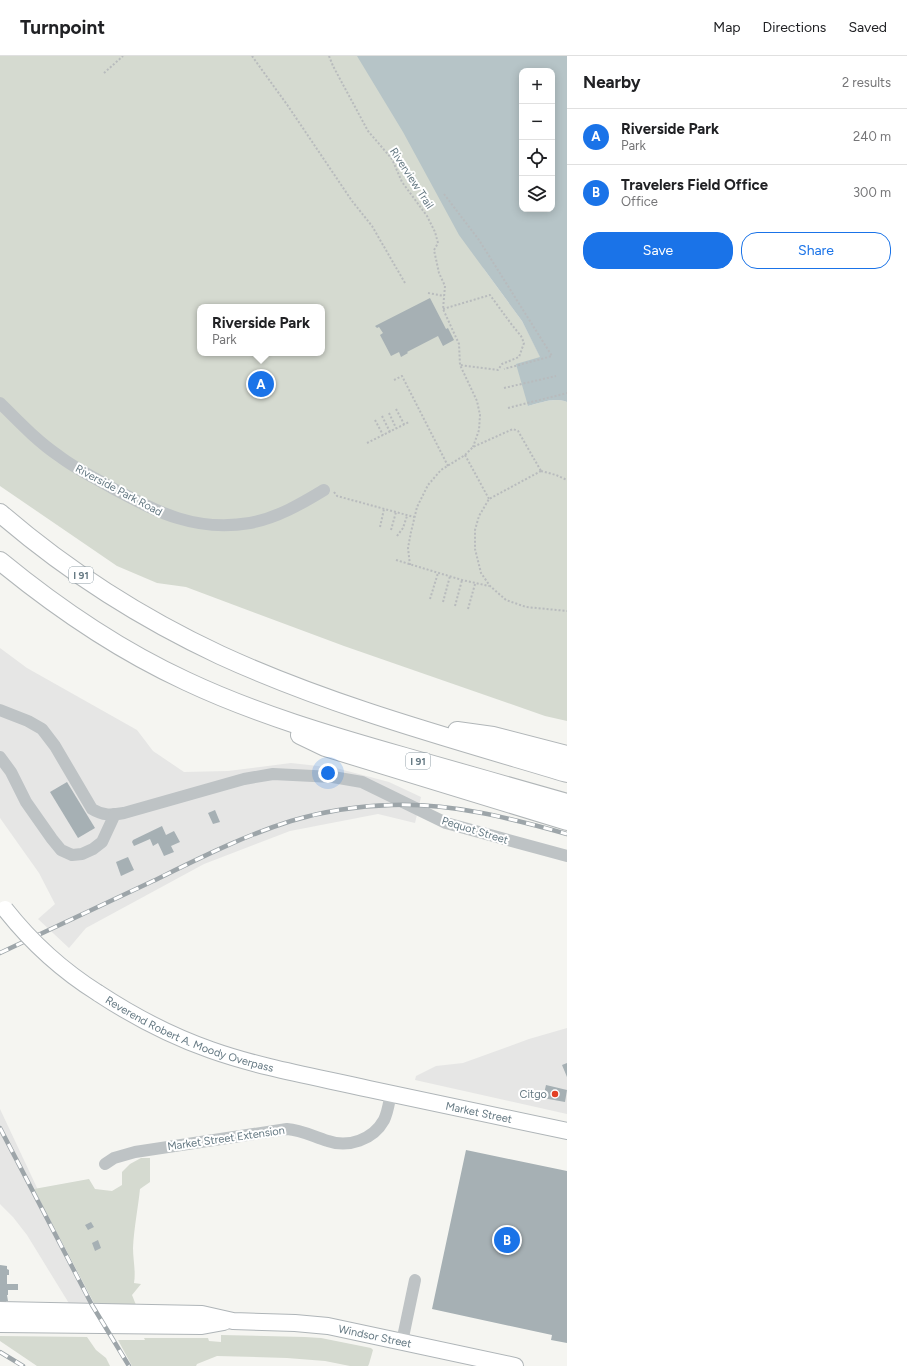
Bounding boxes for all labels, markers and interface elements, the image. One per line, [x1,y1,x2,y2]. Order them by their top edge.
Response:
text: Turnpoint [20,16,105,39]
text: Map [713,19,741,36]
text: Directions [763,19,826,36]
text: Saved [848,19,887,36]
map controls [519,68,555,212]
button: + [519,68,555,104]
text: Nearby [583,72,641,92]
text: 2 results [842,75,891,90]
button: − [519,104,555,140]
text: Riverside Park [621,120,719,138]
text: A [591,129,601,144]
text: 240 m [853,129,891,144]
text: Park [621,138,646,153]
button: locate [519,140,555,176]
street label: Riverview Trail [387,145,436,211]
button: layers [519,176,555,212]
text: Travelers Field Office [621,176,768,194]
text: B [592,185,600,200]
text: 300 m [853,185,891,200]
text: Office [621,194,658,209]
button: Save [583,232,733,269]
button: Share [741,232,891,269]
popup [197,304,325,356]
text: Riverside Park [212,314,310,332]
text: Park [212,332,237,347]
pin: A [248,369,274,399]
street label: Riverside Park Road [73,462,164,519]
road number: I 91 [69,567,93,583]
road number: I 91 [406,753,430,769]
your location [318,763,338,783]
street label: Pequot Street [440,814,510,847]
street label: Reverend Robert A. Moody Overpass [103,993,275,1075]
place label: Citgo [520,1088,547,1101]
marker: Citgo [550,1089,560,1099]
street label: Market Street [444,1099,513,1126]
street label: Market Street Extension [167,1124,286,1153]
pin: B [494,1225,520,1255]
street label: Windsor Street [337,1322,413,1351]

